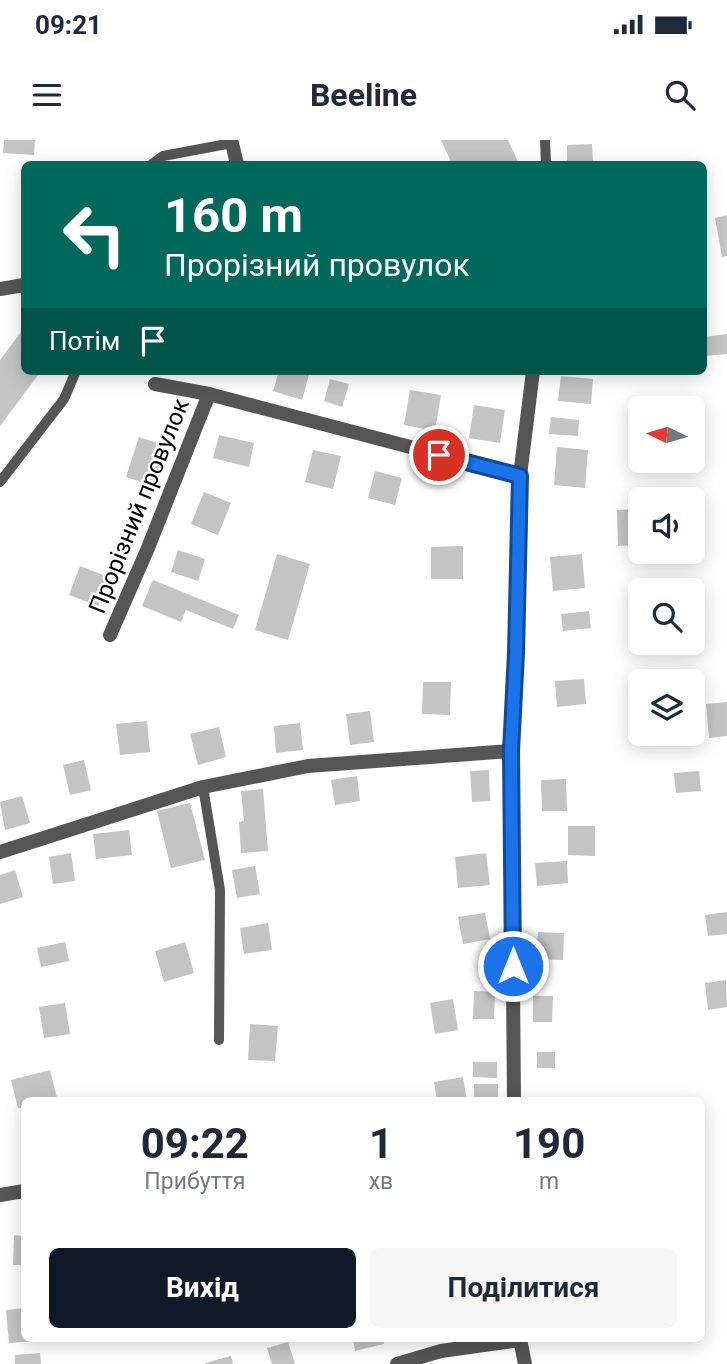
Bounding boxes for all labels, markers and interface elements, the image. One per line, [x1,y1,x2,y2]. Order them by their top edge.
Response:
text: 09:21 [35,10,102,40]
icon: menu [28,76,66,114]
text: Beeline [310,76,417,114]
icon: search [661,76,699,114]
text: 160 m [164,187,303,244]
icon: left [49,189,140,280]
text: Прорізний провулок [164,246,470,284]
icon: arrive [134,322,172,360]
text: Потім [49,326,120,356]
street label: Прорізний провулок [83,394,195,618]
north arrow [628,396,705,472]
map controls [628,396,705,746]
pin [409,425,469,485]
icon: arrive [420,436,458,474]
button: sound [628,487,705,564]
button: search [628,578,705,655]
button: layers [628,669,705,746]
position arrow [476,929,550,1003]
text: 09:22 [141,1119,249,1168]
text: 1 [369,1119,393,1168]
text: 190 [513,1119,585,1168]
text: Прибуття [144,1168,245,1195]
text: хв [369,1168,393,1195]
text: m [539,1168,559,1195]
button: Вихід [49,1248,356,1328]
button: Поділитися [370,1248,677,1328]

